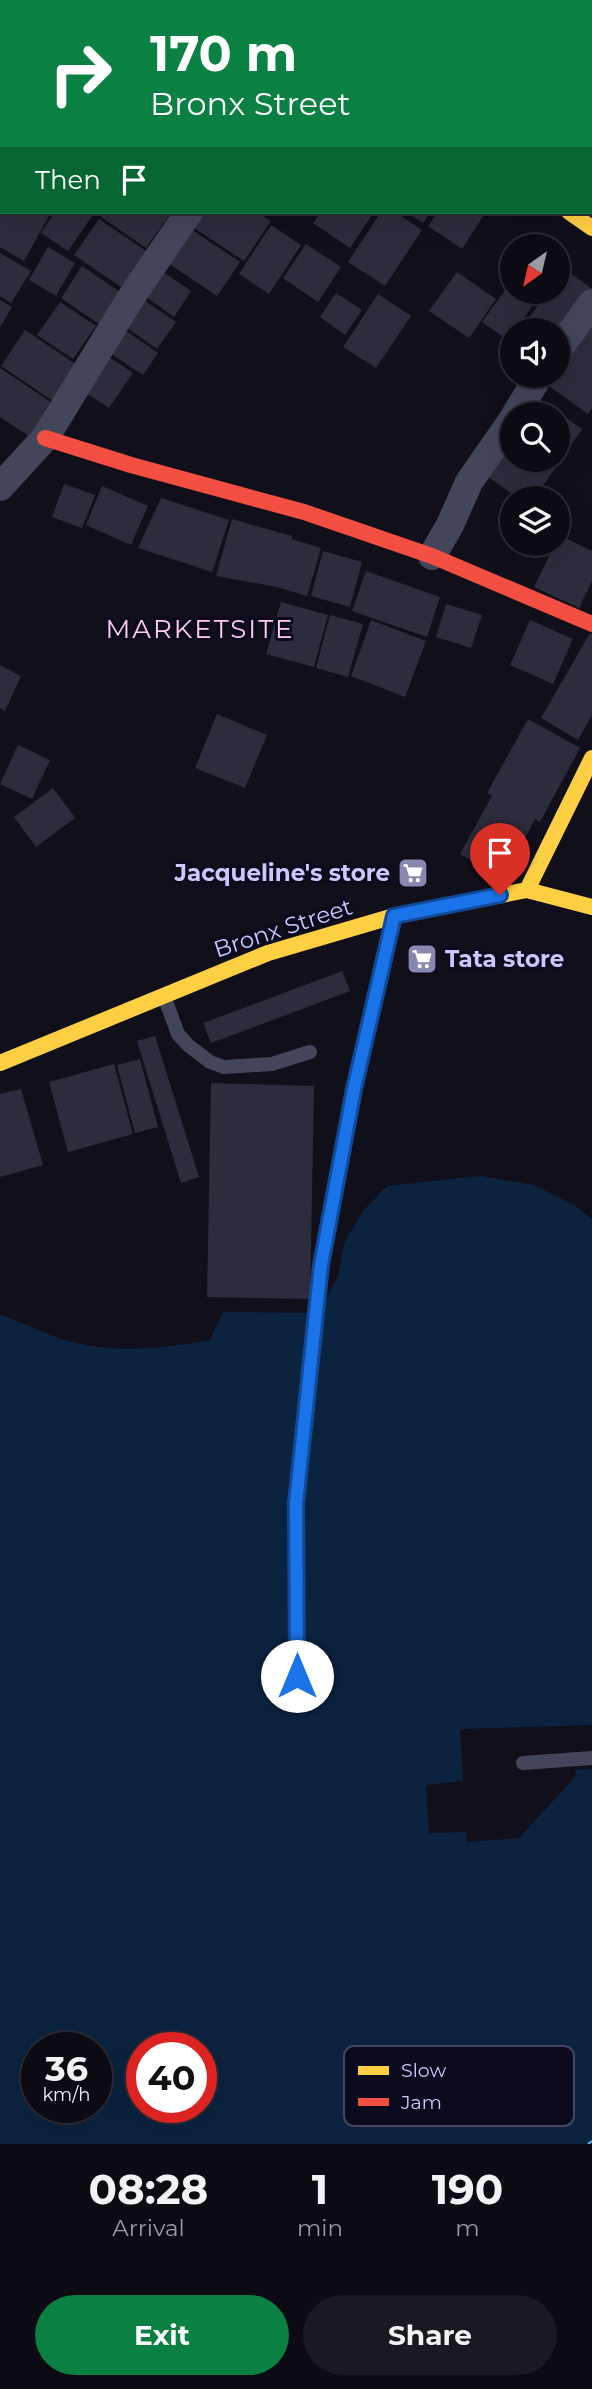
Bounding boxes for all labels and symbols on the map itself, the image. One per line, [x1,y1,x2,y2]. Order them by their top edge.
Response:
north arrow [500,234,570,304]
district label: MARKETSITE [106,613,294,645]
pin [470,823,530,895]
supermarket icon: Jacqueline's store [396,856,430,890]
place label: Jacqueline's store [174,859,390,887]
street label: Bronx Street [210,892,356,964]
supermarket icon: Tata store [405,942,439,976]
place label: Tata store [445,945,564,973]
position arrow [260,1639,334,1713]
speed limit sign: 40 [126,2032,217,2123]
legend [344,2046,574,2126]
text: Slow [401,2059,446,2082]
text: Jam [400,2091,442,2114]

